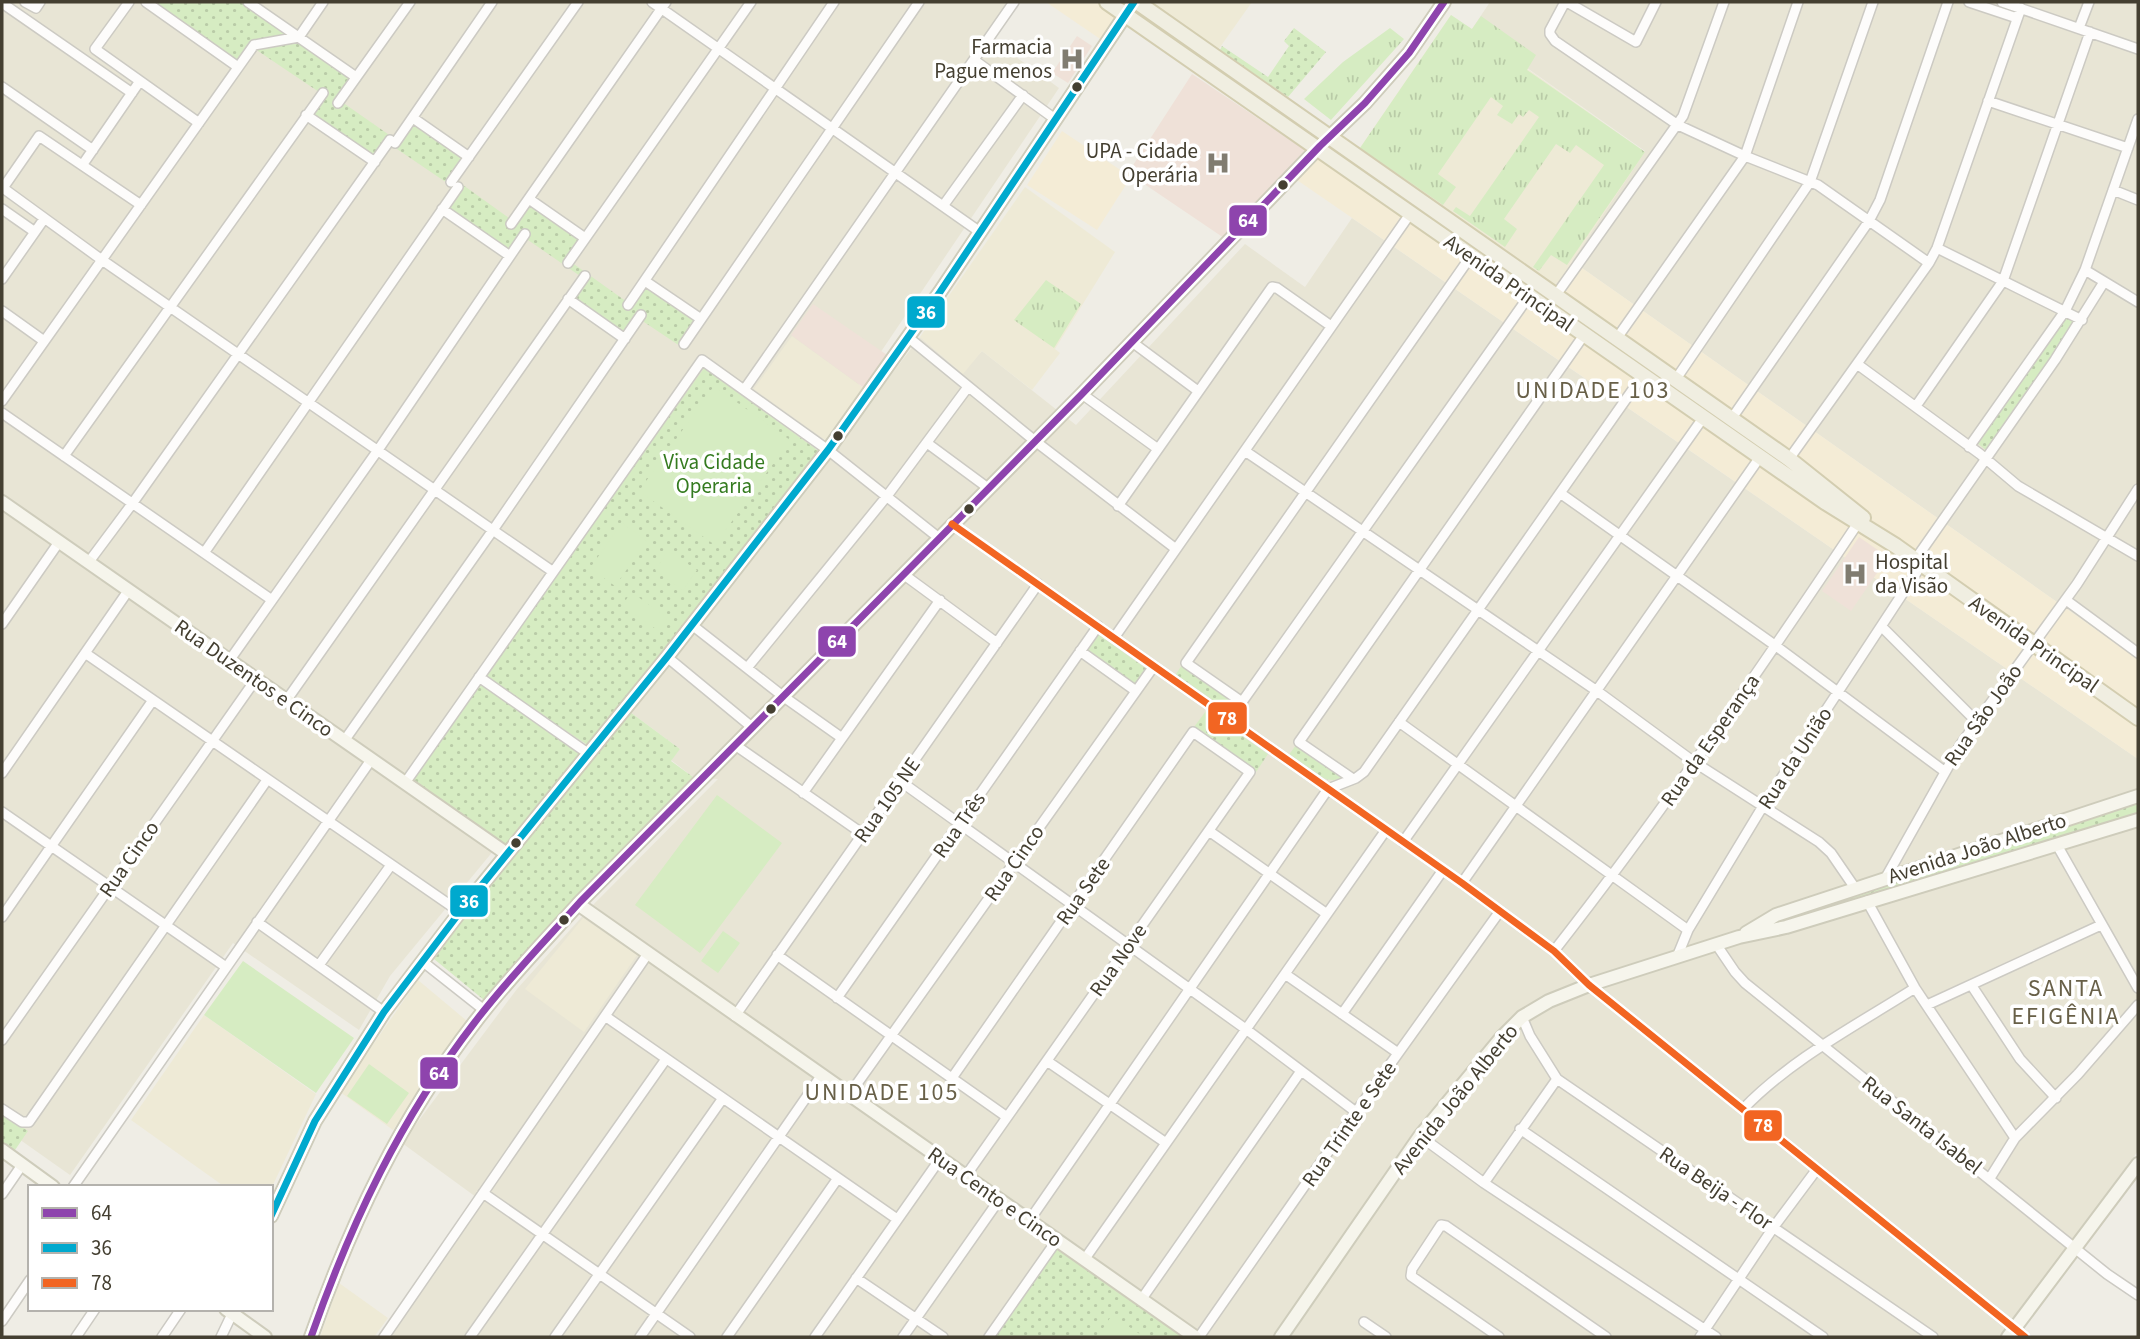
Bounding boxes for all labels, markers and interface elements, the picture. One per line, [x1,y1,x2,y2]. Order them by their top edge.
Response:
place label: Farmacia Pague menos [934,32,1052,86]
hospital icon: Farmacia Pague menos [1058,45,1086,73]
unlabelled marker [1070,80,1084,94]
place label: UPA - Cidade Operária [1086,136,1198,190]
hospital icon: UPA - Cidade Operária [1204,149,1232,177]
unlabelled marker [1276,178,1290,192]
line badge: 64 [1228,204,1268,237]
text: 64 [1238,208,1258,235]
street label: Avenida Principal [1438,227,1580,339]
line badge: 36 [906,295,946,329]
text: 36 [916,300,936,327]
district label: UNIDADE 103 [1516,373,1670,408]
unlabelled marker [831,429,845,443]
park label: Viva Cidade Operaria [663,447,765,501]
unlabelled marker [962,502,976,516]
place label: Hospital da Visão [1875,547,1948,601]
hospital icon: Hospital da Visão [1841,560,1869,588]
street label: Avenida Principal [1963,588,2105,700]
street label: Rua Duzentos e Cinco [168,612,340,744]
line badge: 64 [817,625,857,658]
text: 64 [827,629,847,656]
street label: Rua São João [1937,658,2029,772]
street label: Rua da Esperança [1653,668,1767,812]
line badge: 78 [1207,701,1248,735]
street label: Rua da União [1751,701,1839,815]
unlabelled marker [764,702,778,716]
text: 78 [1217,706,1237,733]
street label: Rua 105 NE [847,751,927,849]
street label: Rua Três [925,786,993,864]
street label: Avenida João Alberto [1884,805,2070,891]
street label: Rua Cinco [92,815,166,903]
street label: Rua Cinco [977,819,1051,907]
unlabelled marker [509,836,523,850]
street label: Rua Sete [1049,851,1117,931]
line badge: 36 [449,884,489,918]
text: 36 [459,889,479,916]
unlabelled marker [557,913,571,927]
street label: Rua Nove [1082,917,1154,1003]
district label: SANTA EFIGÊNIA [2011,971,2121,1034]
street label: Avenida João Alberto [1385,1017,1525,1181]
street label: Rua Trinte e Sete [1295,1055,1403,1193]
line badge: 64 [419,1056,459,1090]
text: 64 [429,1061,449,1088]
street label: Rua Santa Isabel [1856,1068,1988,1182]
district label: UNIDADE 105 [805,1075,959,1110]
line badge: 78 [1743,1109,1783,1142]
text: 78 [1753,1113,1773,1140]
street label: Rua Cento e Cinco [922,1139,1068,1255]
street label: Rua Beija - Flor [1653,1139,1779,1238]
legend [28,1185,273,1311]
text: 64 [91,1198,112,1228]
text: 36 [91,1233,112,1263]
text: 78 [91,1268,112,1298]

